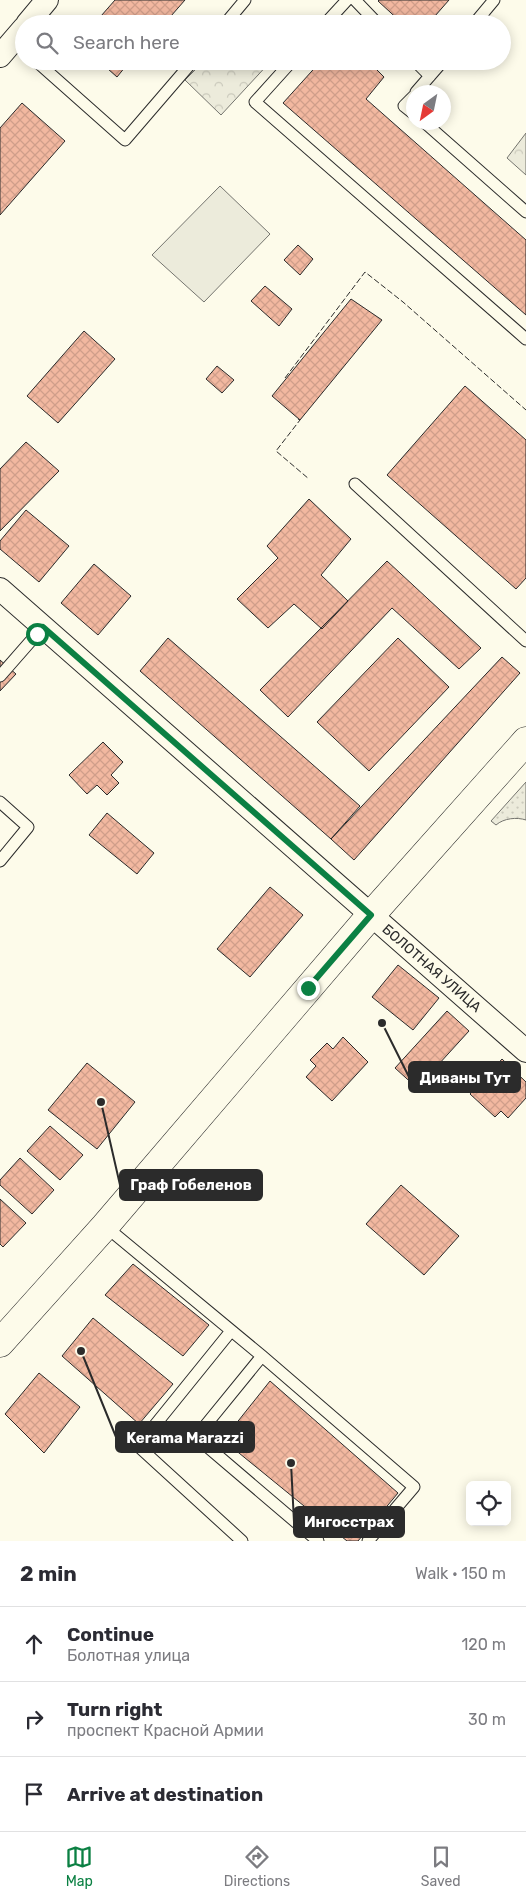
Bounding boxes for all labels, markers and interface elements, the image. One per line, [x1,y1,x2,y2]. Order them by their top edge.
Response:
search box [15,15,511,70]
icon: search [33,29,61,57]
text: Search here [73,31,180,54]
north arrow [406,85,451,130]
route start [26,623,49,646]
street label: БОЛОТНАЯ УЛИЦА [379,921,485,1016]
route end [297,977,320,1000]
callout: Диваны Тут [409,1062,520,1092]
text: Диваны Тут [420,1069,511,1087]
callout: Граф Гобеленов [120,1170,262,1200]
text: Граф Гобеленов [130,1176,252,1194]
callout: Kerama Marazzi [116,1422,254,1452]
text: Kerama Marazzi [126,1429,244,1447]
map controls [466,1481,511,1526]
button: locate [466,1481,511,1526]
callout: Ингосстрах [294,1507,404,1537]
text: Ингосстрах [304,1513,394,1531]
text: 2 min [20,1561,77,1586]
text: Walk · 150 m [415,1564,506,1583]
text: Continue [67,1623,154,1646]
icon: ahead [20,1630,48,1658]
text: 120 m [461,1635,506,1654]
text: Болотная улица [67,1646,190,1665]
text: Turn right [67,1698,162,1721]
icon: right [20,1705,48,1733]
text: 30 m [468,1710,506,1729]
text: проспект Красной Армии [67,1721,264,1740]
icon: arrive [20,1780,48,1808]
text: Arrive at destination [67,1783,263,1806]
tab: Map [65,1843,93,1890]
tab: Directions [224,1843,290,1890]
tab: Saved [421,1843,461,1890]

